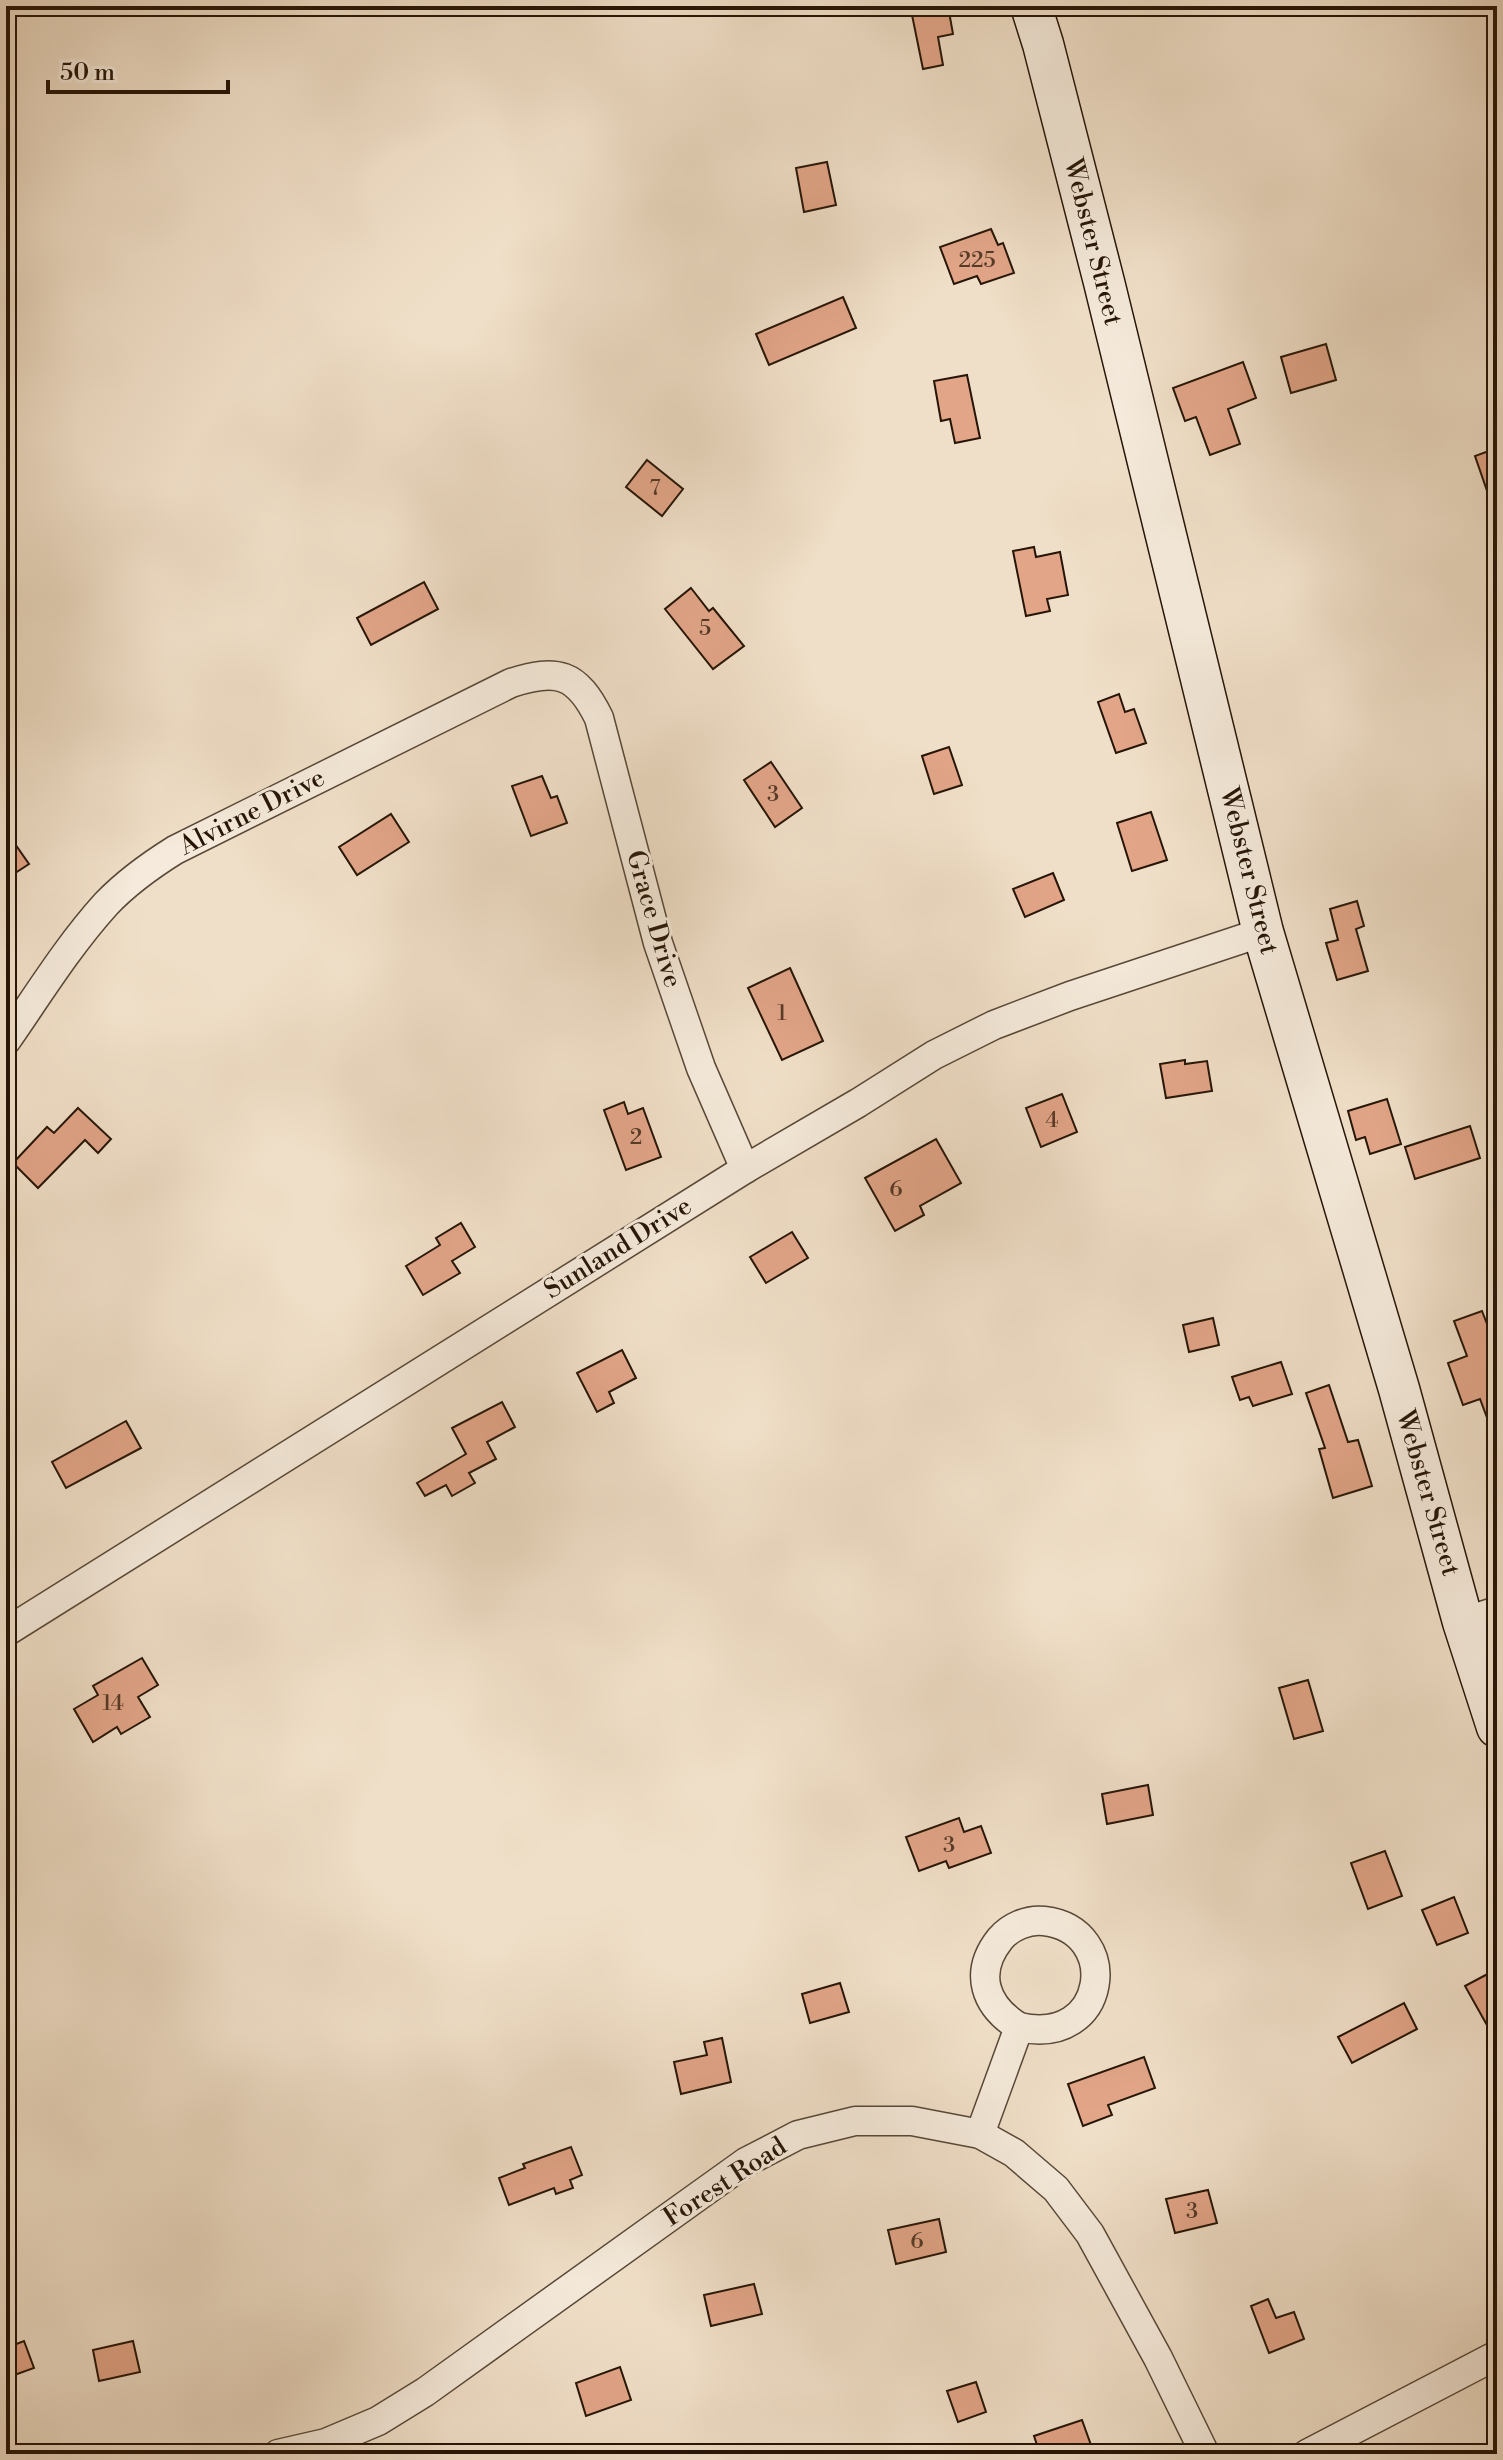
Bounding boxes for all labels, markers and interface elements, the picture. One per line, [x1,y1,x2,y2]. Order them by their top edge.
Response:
scale bar [48,44,228,94]
text: 50 m [60,58,115,88]
street label: Webster Street [1057,154,1129,329]
house number: 225 [958,247,996,274]
house number: 7 [649,475,661,502]
house number: 5 [699,615,711,642]
street label: Alvirne Drive [173,762,330,863]
house number: 3 [767,781,779,808]
street label: Webster Street [1213,783,1285,958]
street label: Grace Drive [619,847,689,991]
house number: 1 [777,1000,787,1027]
house number: 4 [1045,1107,1059,1134]
house number: 2 [630,1124,642,1151]
house number: 6 [889,1176,903,1203]
street label: Sunland Drive [538,1190,698,1306]
street label: Webster Street [1389,1406,1467,1580]
house number: 14 [102,1690,124,1717]
house number: 3 [943,1832,955,1859]
street label: Forest Road [657,2130,793,2234]
house number: 3 [1186,2198,1198,2225]
house number: 6 [910,2228,924,2255]

